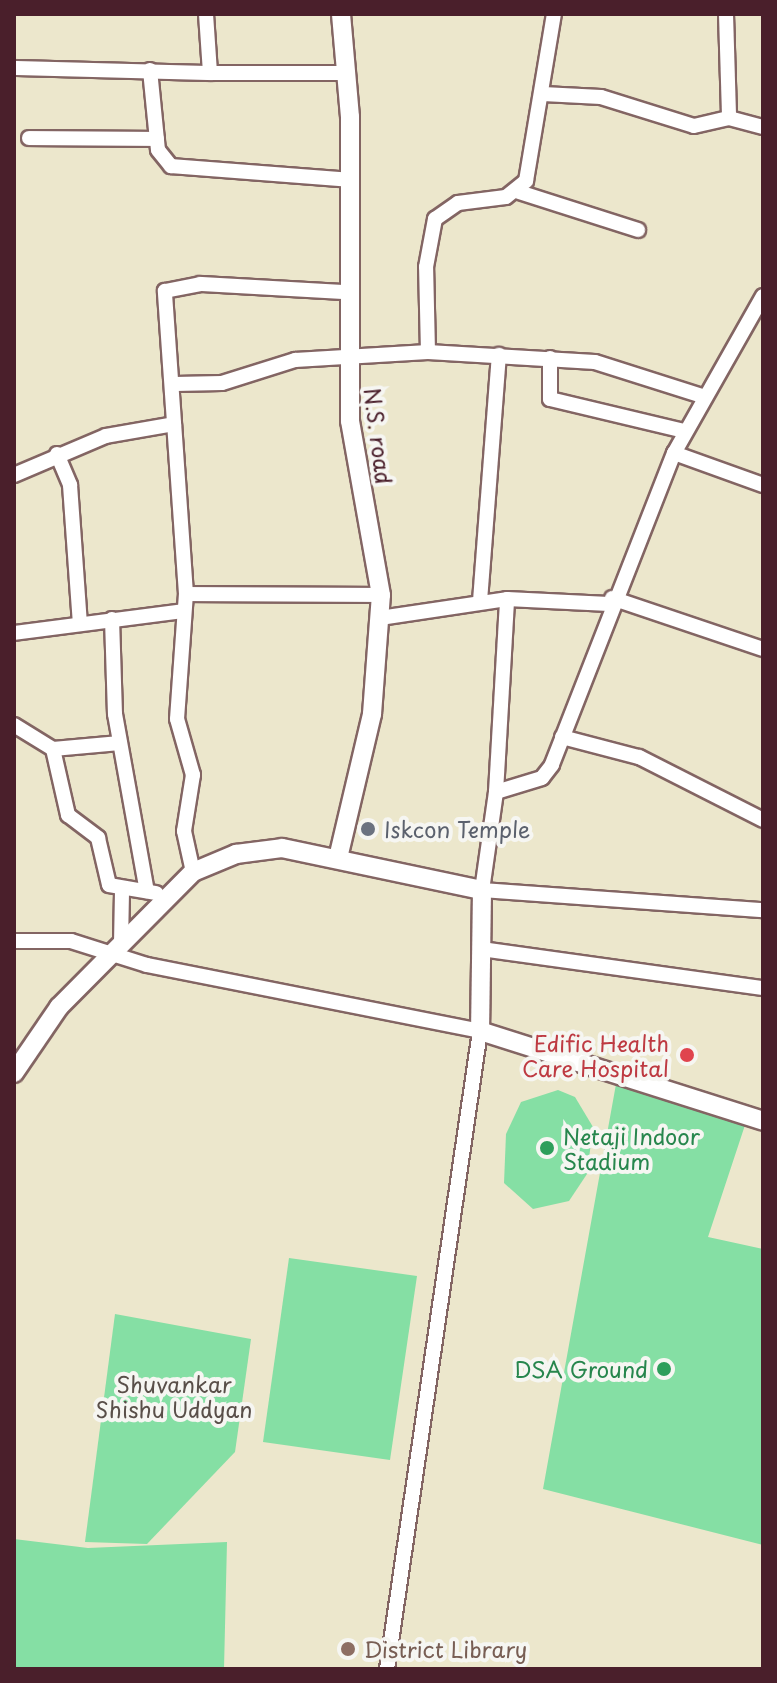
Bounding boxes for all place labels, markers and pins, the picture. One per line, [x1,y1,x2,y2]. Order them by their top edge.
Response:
place label: Iskcon Temple [384,816,530,842]
marker: Iskcon Temple [359,820,377,838]
place label: Edific Health Care Hospital [523,1029,669,1080]
marker: Edific Health Care Hospital [676,1044,698,1066]
place label: Netaji Indoor Stadium [563,1122,700,1174]
marker: Netaji Indoor Stadium [538,1139,556,1157]
place label: DSA Ground [515,1356,648,1382]
marker: DSA Ground [655,1360,673,1378]
place label: District Library [364,1636,526,1662]
marker: District Library [339,1640,357,1658]

